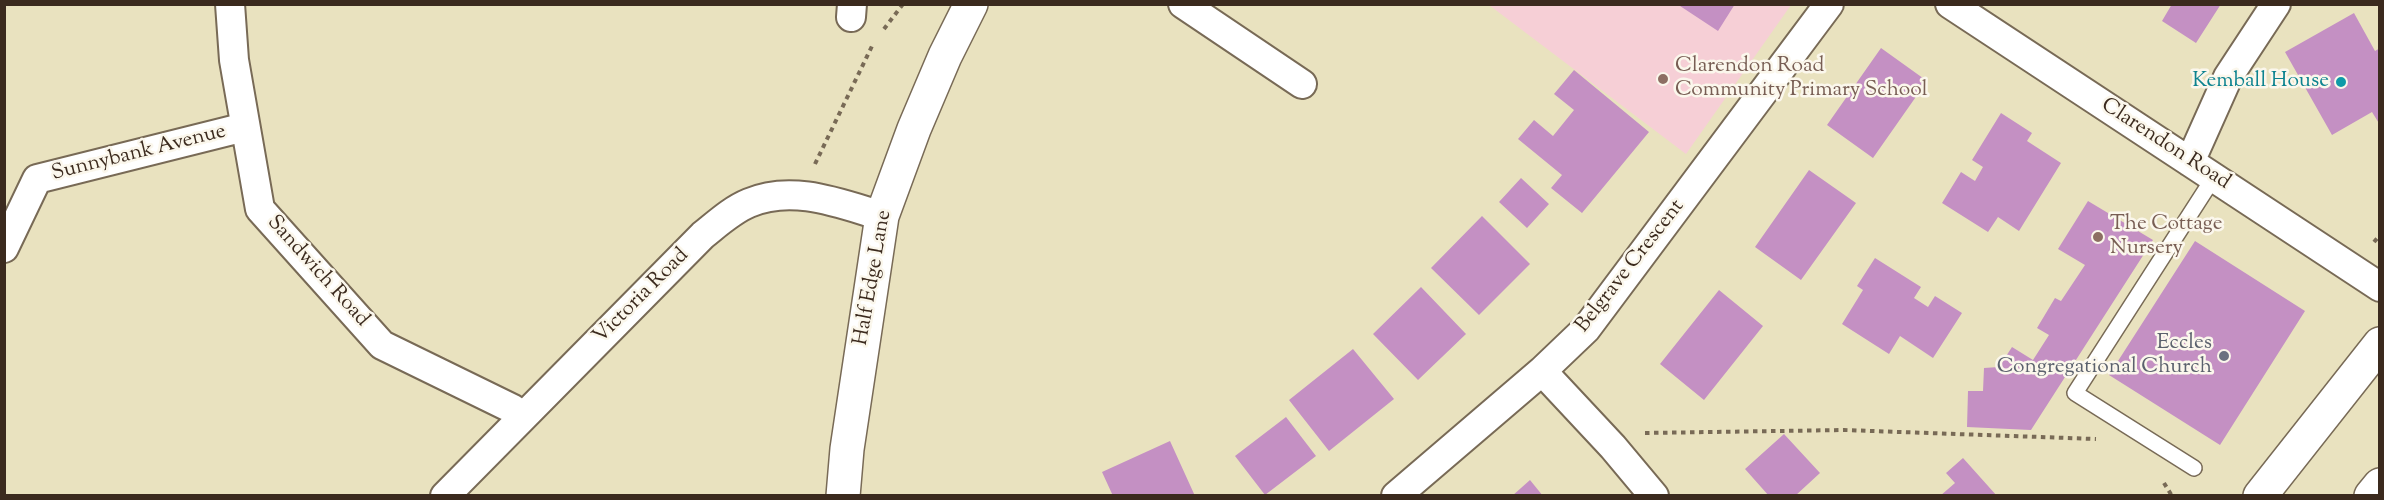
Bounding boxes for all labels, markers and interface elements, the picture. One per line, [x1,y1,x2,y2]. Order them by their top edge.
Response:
place label: Clarendon Road Community Primary School [1675,54,1928,104]
place label: Kemball House [2192,69,2329,95]
marker: Clarendon Road Community Primary School [1656,72,1670,86]
marker: Kemball House [2334,75,2348,89]
street label: Clarendon Road [2096,94,2234,196]
street label: Sunnybank Avenue [49,120,229,188]
street label: Belgrave Crescent [1571,195,1691,339]
street label: Half Edge Lane [850,208,898,348]
street label: Sandwich Road [260,211,374,333]
place label: The Cottage Nursery [2110,212,2223,262]
marker: The Cottage Nursery [2091,230,2105,244]
street label: Victoria Road [589,244,695,350]
place label: Eccles Congregational Church [1997,331,2212,381]
marker: Eccles Congregational Church [2217,349,2231,363]

